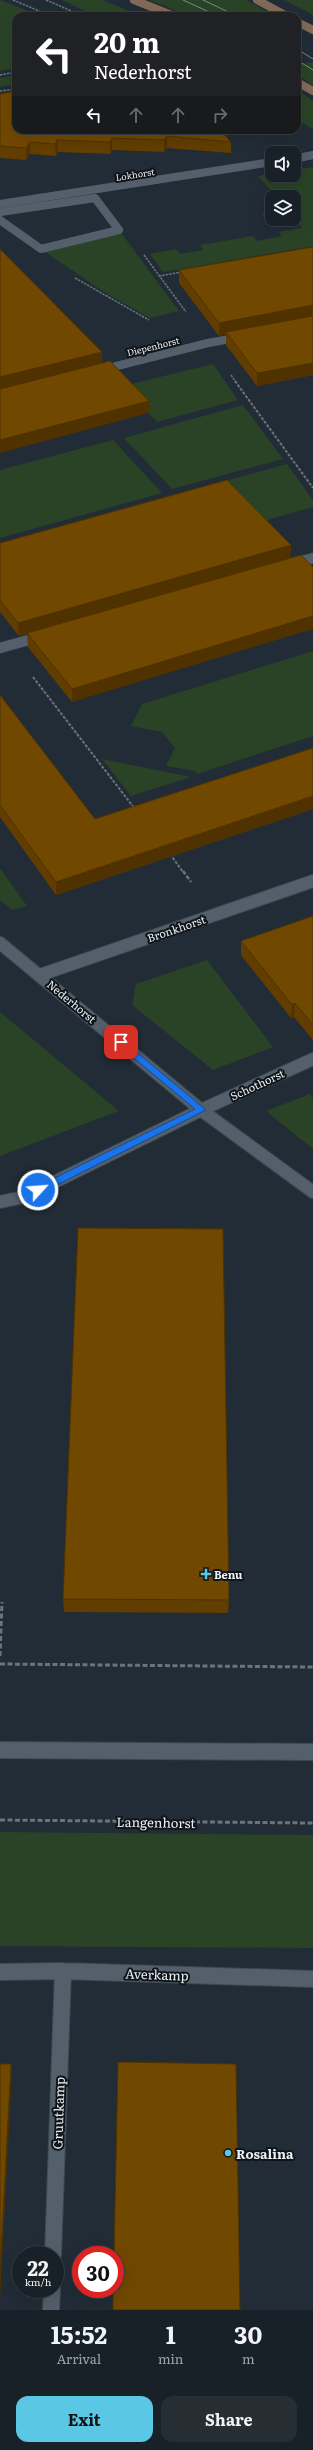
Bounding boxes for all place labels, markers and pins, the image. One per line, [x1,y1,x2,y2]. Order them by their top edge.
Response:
pin [104,1025,138,1059]
place label: Benu [214,1566,243,1582]
marker: Benu [201,1569,211,1579]
place label: Rosalina [236,2144,294,2163]
marker: Rosalina [223,2148,233,2158]

